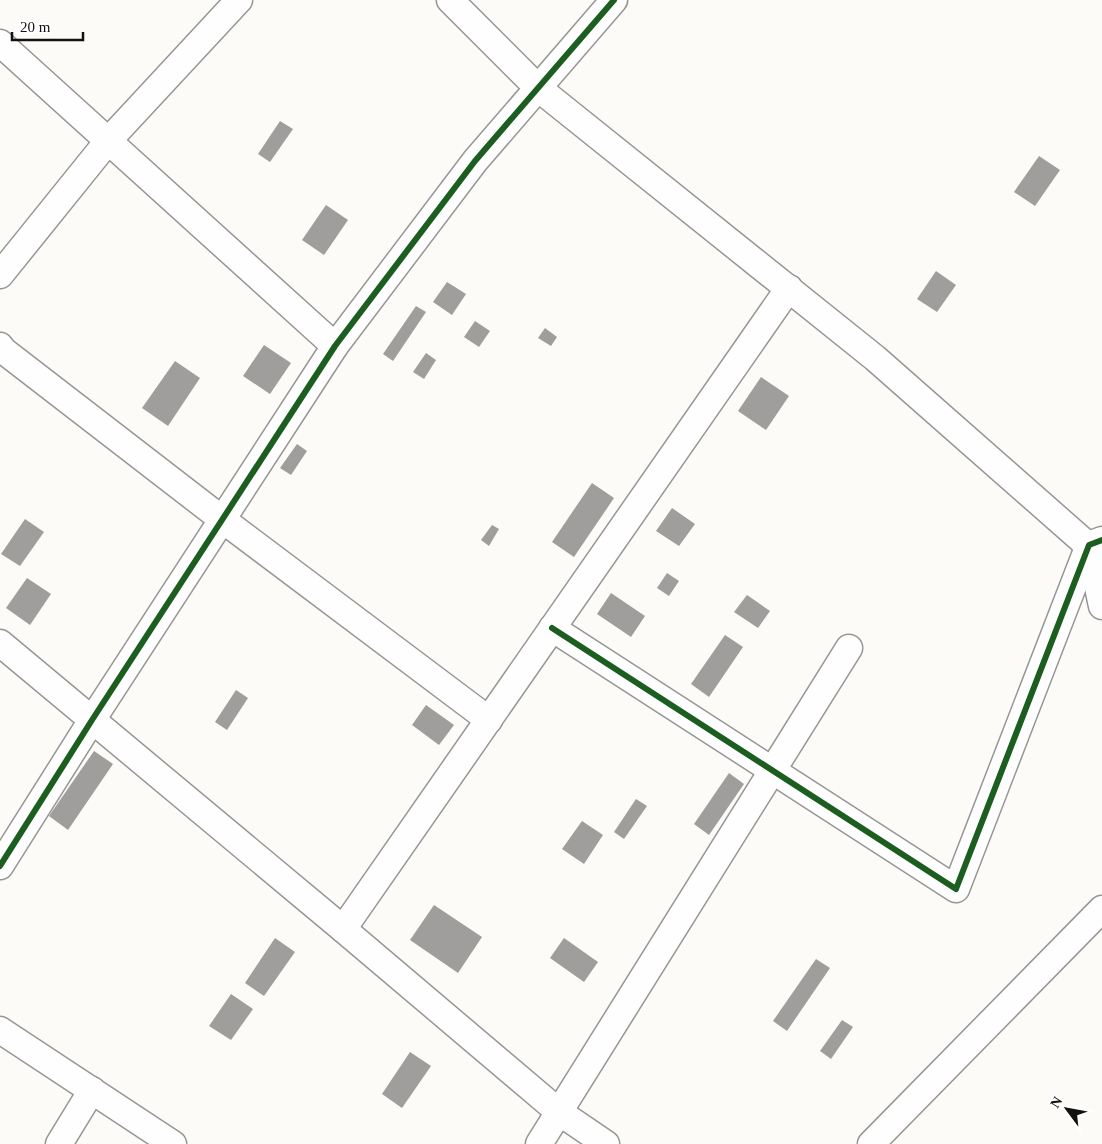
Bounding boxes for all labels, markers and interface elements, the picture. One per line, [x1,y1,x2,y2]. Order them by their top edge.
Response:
scale bar [12,10,84,42]
text: 20 m [20,19,51,35]
north arrow [1042,1084,1092,1134]
text: N [1047,1094,1065,1111]

